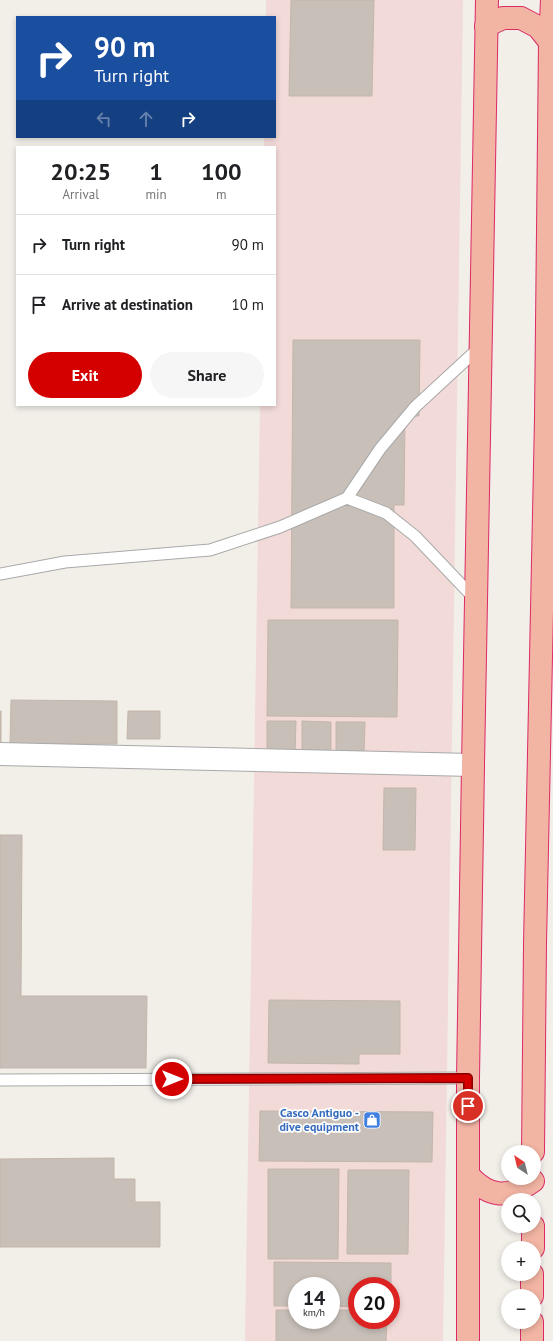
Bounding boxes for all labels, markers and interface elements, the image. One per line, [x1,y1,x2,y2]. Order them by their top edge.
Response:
text: 90 m [94,28,155,65]
icon: right [28,32,80,84]
text: Turn right [94,64,169,87]
icon: left [93,108,115,130]
icon: ahead [135,108,157,130]
icon: right [177,108,199,130]
text: 20:25 [50,156,111,187]
text: 1 [149,156,163,187]
text: 100 [201,156,242,187]
text: Arrival [63,186,99,203]
text: min [145,186,167,203]
text: m [216,186,227,203]
icon: right [28,234,50,256]
text: Turn right [62,235,125,254]
text: 90 m [231,235,264,254]
icon: arrive [28,294,50,316]
text: Arrive at destination [62,295,193,314]
text: 10 m [231,295,264,314]
button: Exit [28,352,142,398]
button: Share [150,352,264,398]
position arrow [151,1058,193,1100]
pin [451,1089,485,1123]
icon: arrive [457,1095,479,1117]
place label: Casco Antiguo - dive equipment [279,1105,360,1134]
shop icon: Casco Antiguo - dive equipment [362,1110,382,1130]
north arrow [501,1145,541,1185]
map controls [501,1145,541,1329]
button: search [501,1193,541,1233]
button: + [501,1241,541,1281]
speed limit sign: 20 [348,1277,400,1329]
text: 14 [303,1285,325,1311]
button: − [501,1289,541,1329]
text: km/h [303,1306,325,1319]

